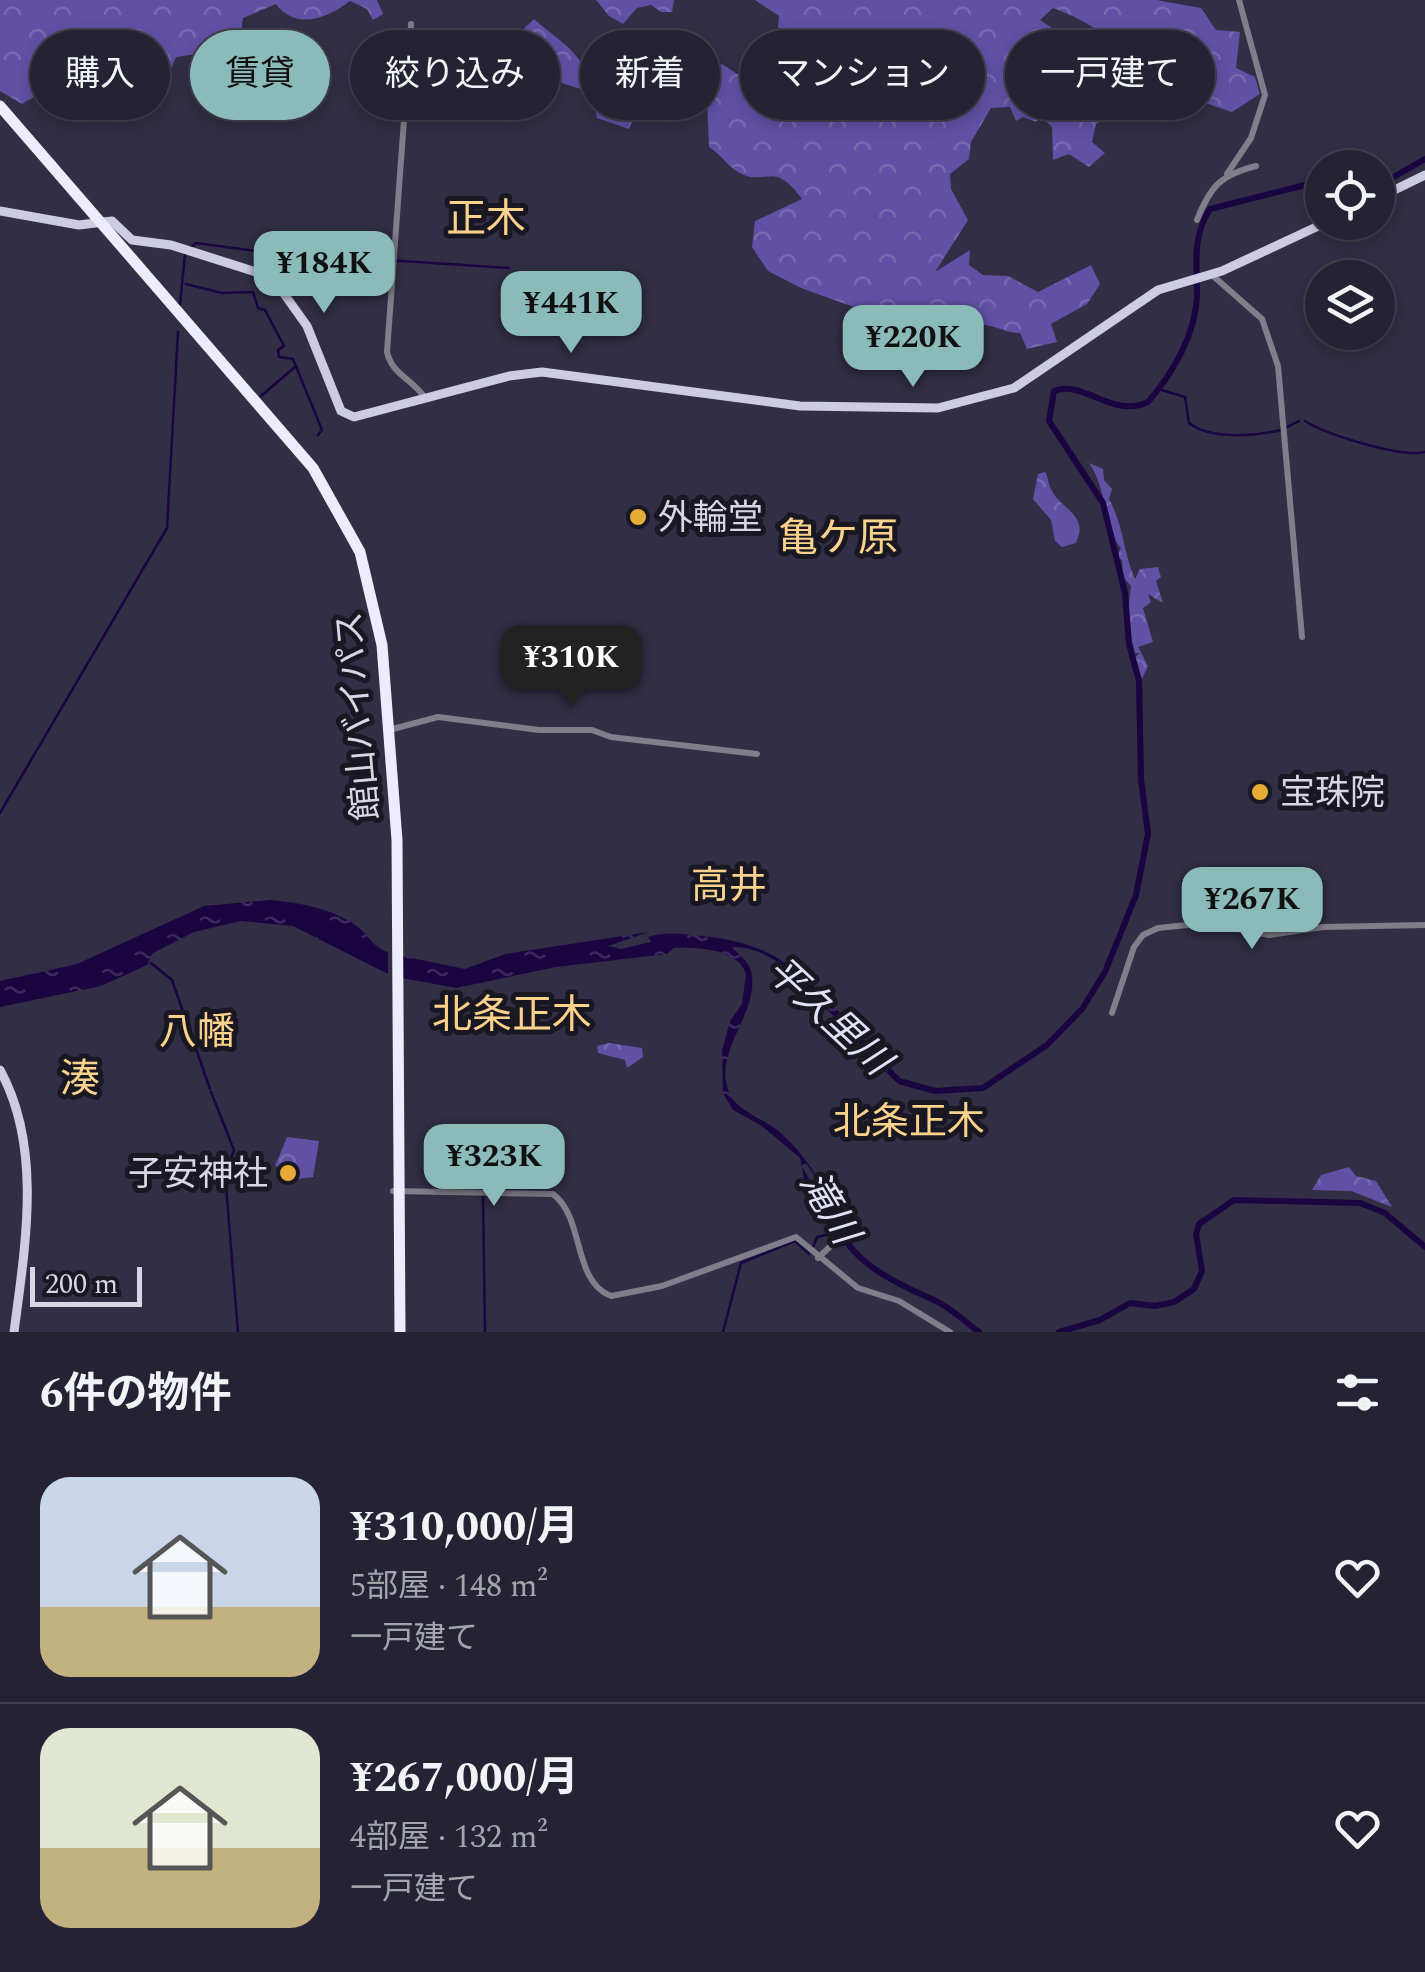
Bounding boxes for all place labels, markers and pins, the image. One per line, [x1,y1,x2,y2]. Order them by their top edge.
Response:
pin: ¥184K [254,231,394,316]
pin: ¥441K [501,271,641,356]
pin: ¥220K [843,305,983,390]
place label: 外輪堂 [658,492,763,545]
marker: 外輪堂 [627,506,649,528]
pin: ¥310K [501,625,641,710]
place label: 宝珠院 [1280,767,1385,820]
marker: 宝珠院 [1249,781,1271,803]
pin: ¥267K [1182,867,1322,952]
pin: ¥323K [424,1124,564,1209]
place label: 子安神社 [128,1148,268,1201]
marker: 子安神社 [277,1162,299,1184]

